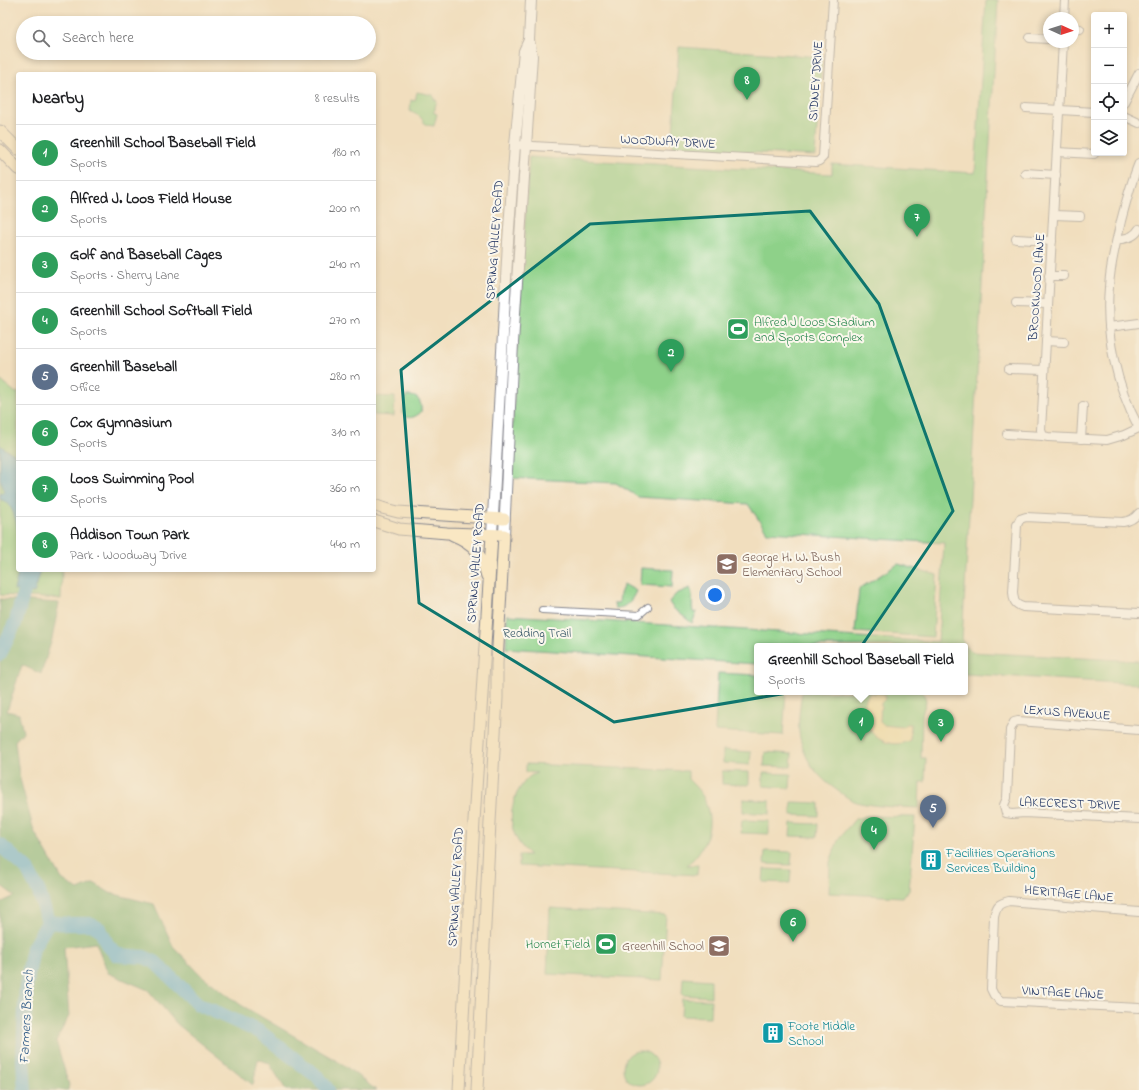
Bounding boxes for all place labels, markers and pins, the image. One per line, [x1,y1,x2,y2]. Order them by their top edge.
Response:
pin: 8 [734,67,760,100]
pin: 7 [904,204,930,237]
place label: Alfred J Loos Stadium and Sports Complex [754,313,875,347]
sports icon: Alfred J Loos Stadium and Sports Complex [725,316,751,342]
pin: 2 [658,339,684,372]
place label: George H. W. Bush Elementary School [742,548,842,583]
school or university icon: George H. W. Bush Elementary School [714,551,740,577]
pin: 1 [848,708,874,741]
pin: 3 [928,709,954,742]
pin: 5 [920,795,946,828]
pin: 4 [861,817,887,850]
place label: Facilities Operations Services Building [945,844,1056,879]
building icon: Facilities Operations Services Building [918,847,944,873]
pin: 6 [780,909,806,942]
sports icon: Hornet Field [593,931,619,957]
school or university icon: Greenhill School [706,933,732,959]
place label: Hornet Field [526,935,591,954]
place label: Greenhill School [622,937,704,956]
place label: Foote Middle School [787,1017,855,1051]
building icon: Foote Middle School [760,1020,786,1046]

